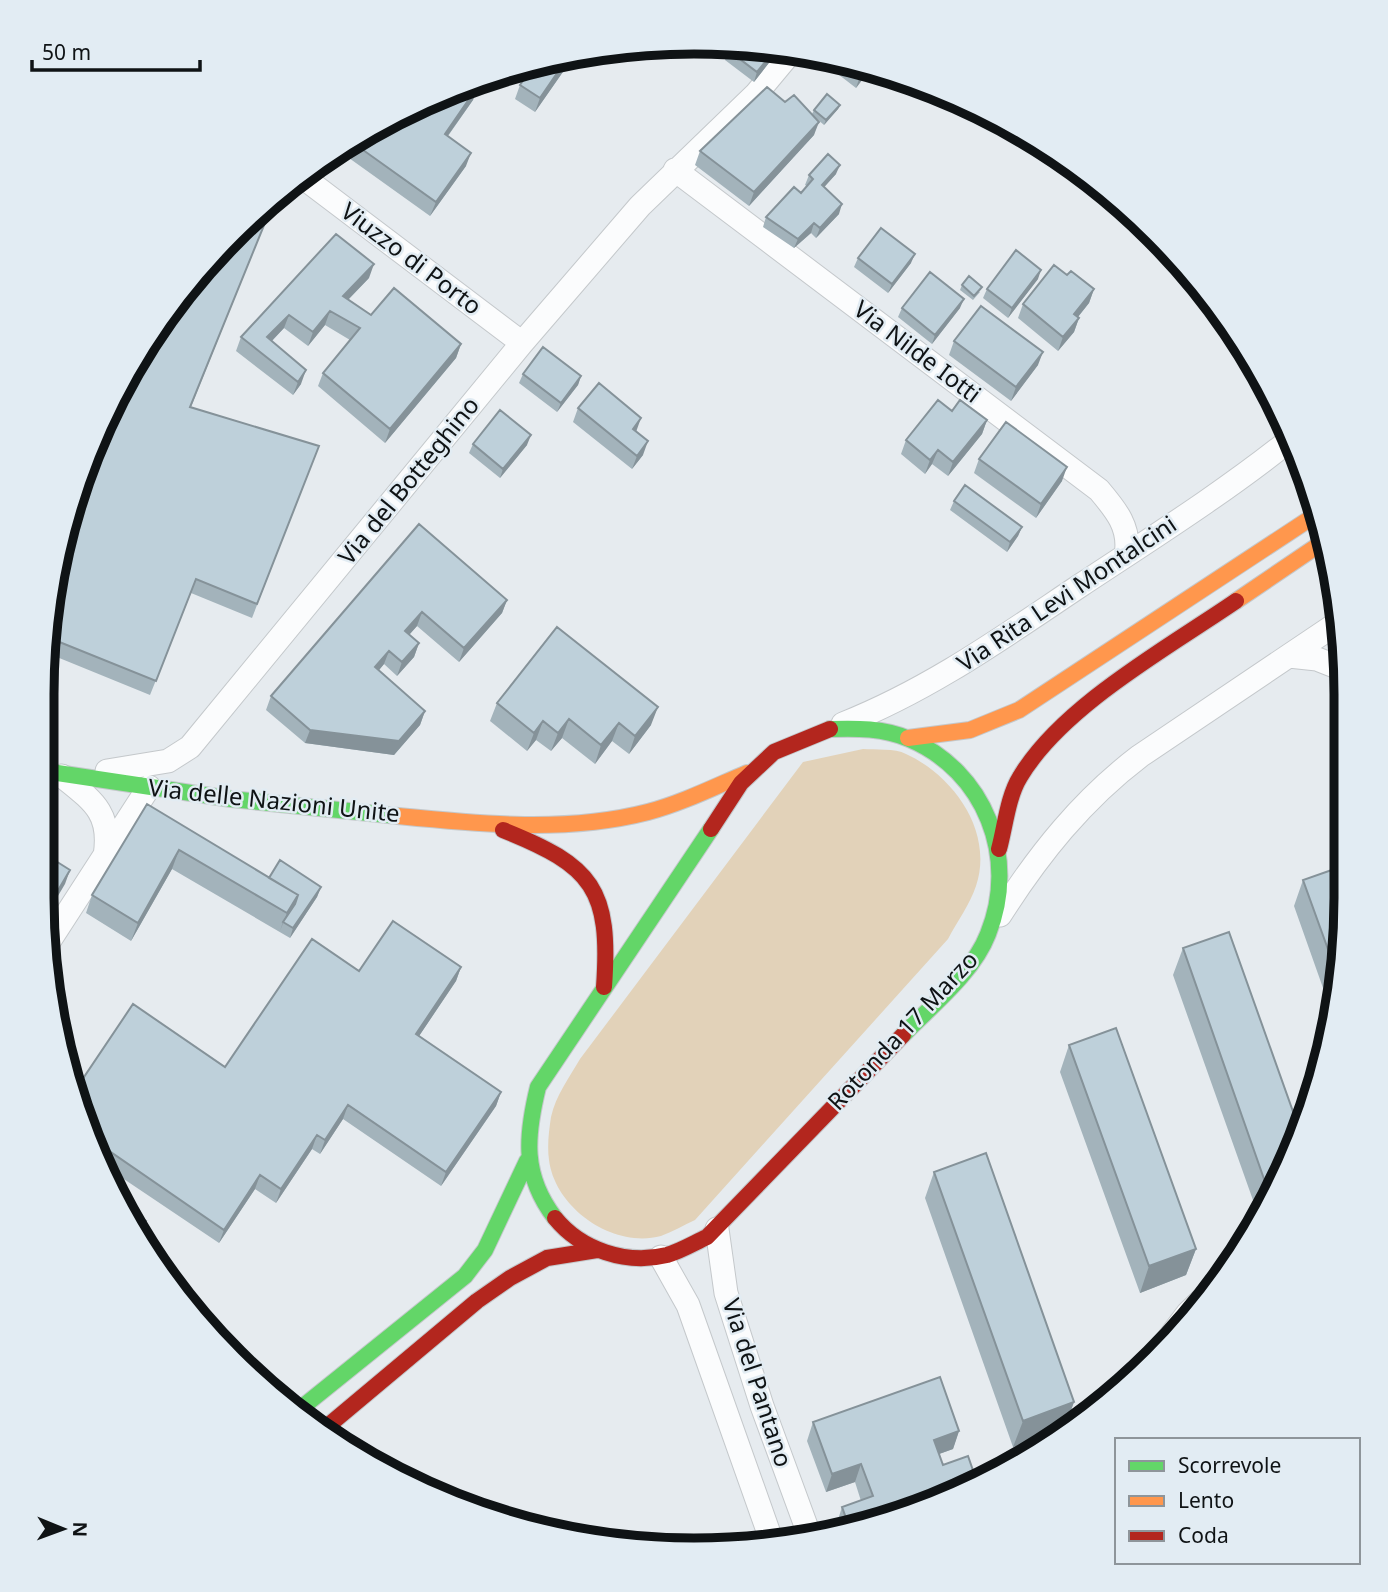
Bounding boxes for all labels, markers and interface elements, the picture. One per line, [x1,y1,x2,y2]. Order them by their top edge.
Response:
scale bar [32,28,200,72]
text: 50 m [42,38,91,66]
street label: Viuzzo di Porto [335,194,489,322]
street label: Via Nilde Iotti [847,292,988,410]
street label: Via del Botteghino [330,389,486,571]
street label: Via Rita Levi Montalcini [950,507,1182,679]
street label: Via delle Nazioni Unite [147,770,401,829]
street label: Rotonda 17 Marzo [819,943,984,1117]
street label: Via del Pantano [716,1294,801,1471]
legend [1115,1438,1360,1564]
text: Scorrevole [1178,1451,1281,1479]
text: Lento [1178,1486,1234,1514]
north arrow [28,1494,98,1564]
text: N [67,1521,93,1537]
text: Coda [1178,1521,1229,1549]

